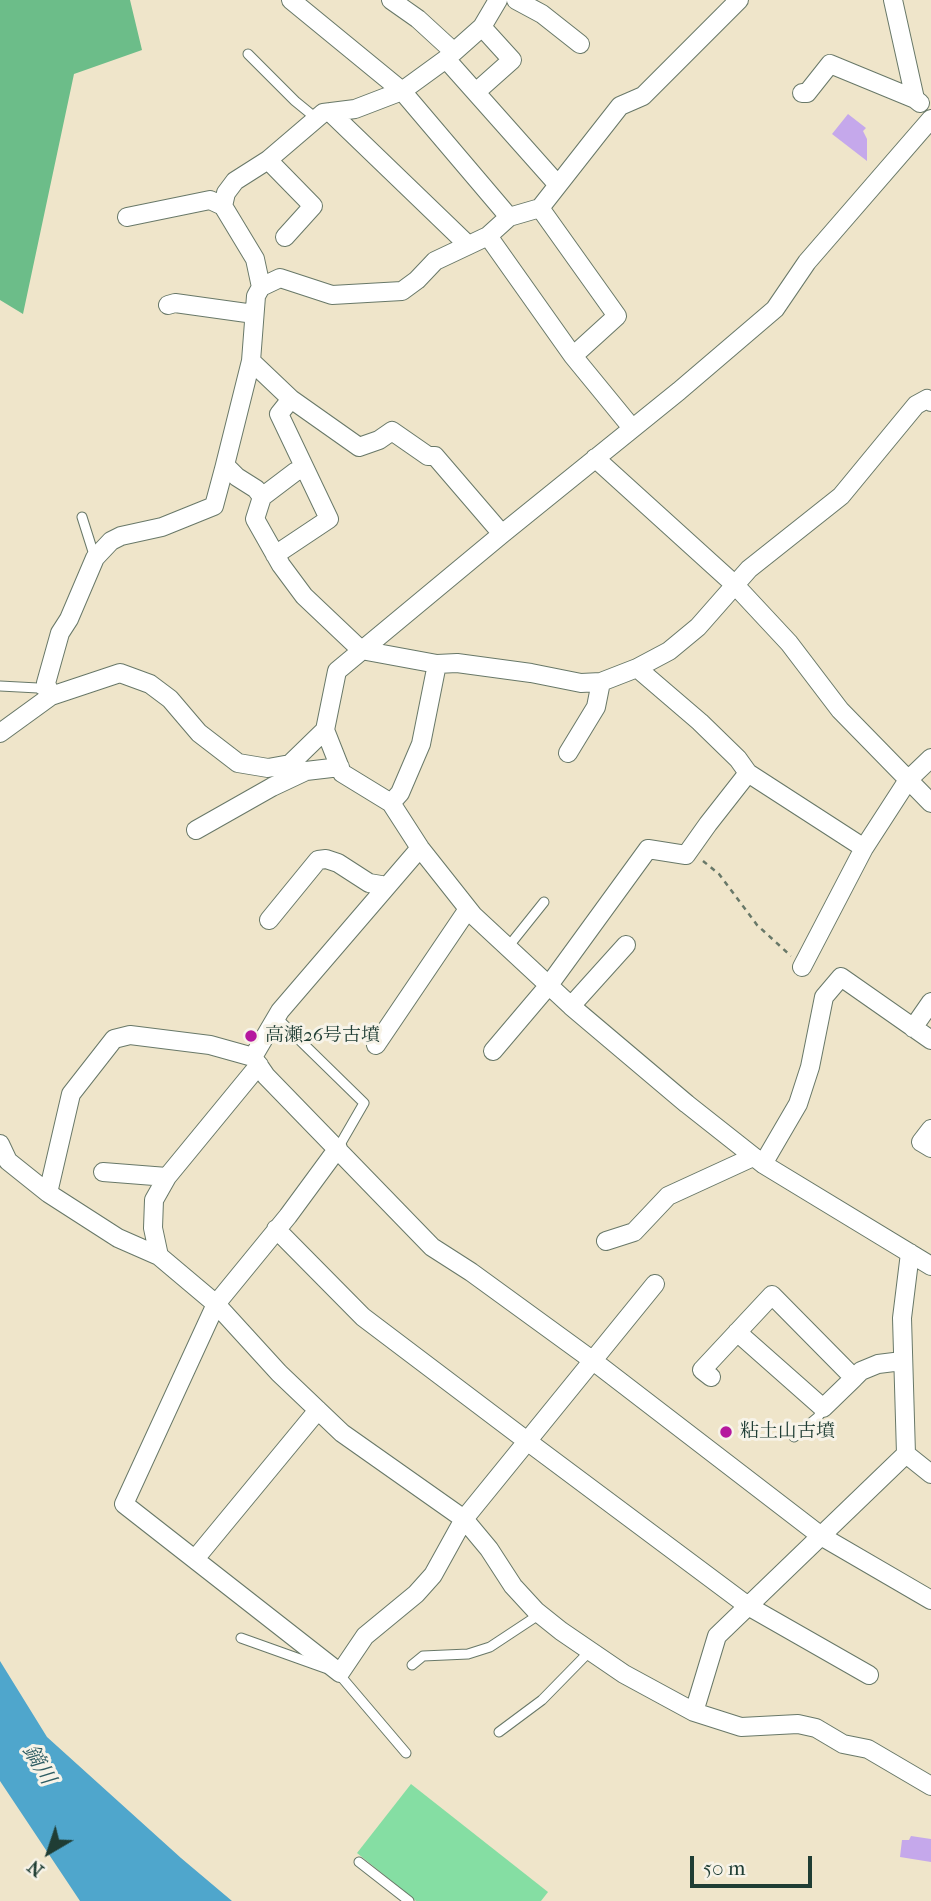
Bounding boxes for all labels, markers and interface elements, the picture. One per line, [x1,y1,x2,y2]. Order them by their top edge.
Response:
place label: 高瀬26号古墳 [265,1025,380,1047]
marker: 高瀬26号古墳 [243,1028,259,1044]
place label: 粘土山古墳 [740,1421,835,1443]
marker: 粘土山古墳 [718,1424,734,1440]
water label: 鏑川 [16,1741,60,1789]
north arrow [14,1817,84,1887]
scale bar [693,1842,816,1886]
text: N [23,1855,48,1881]
text: 50 m [703,1856,746,1880]

